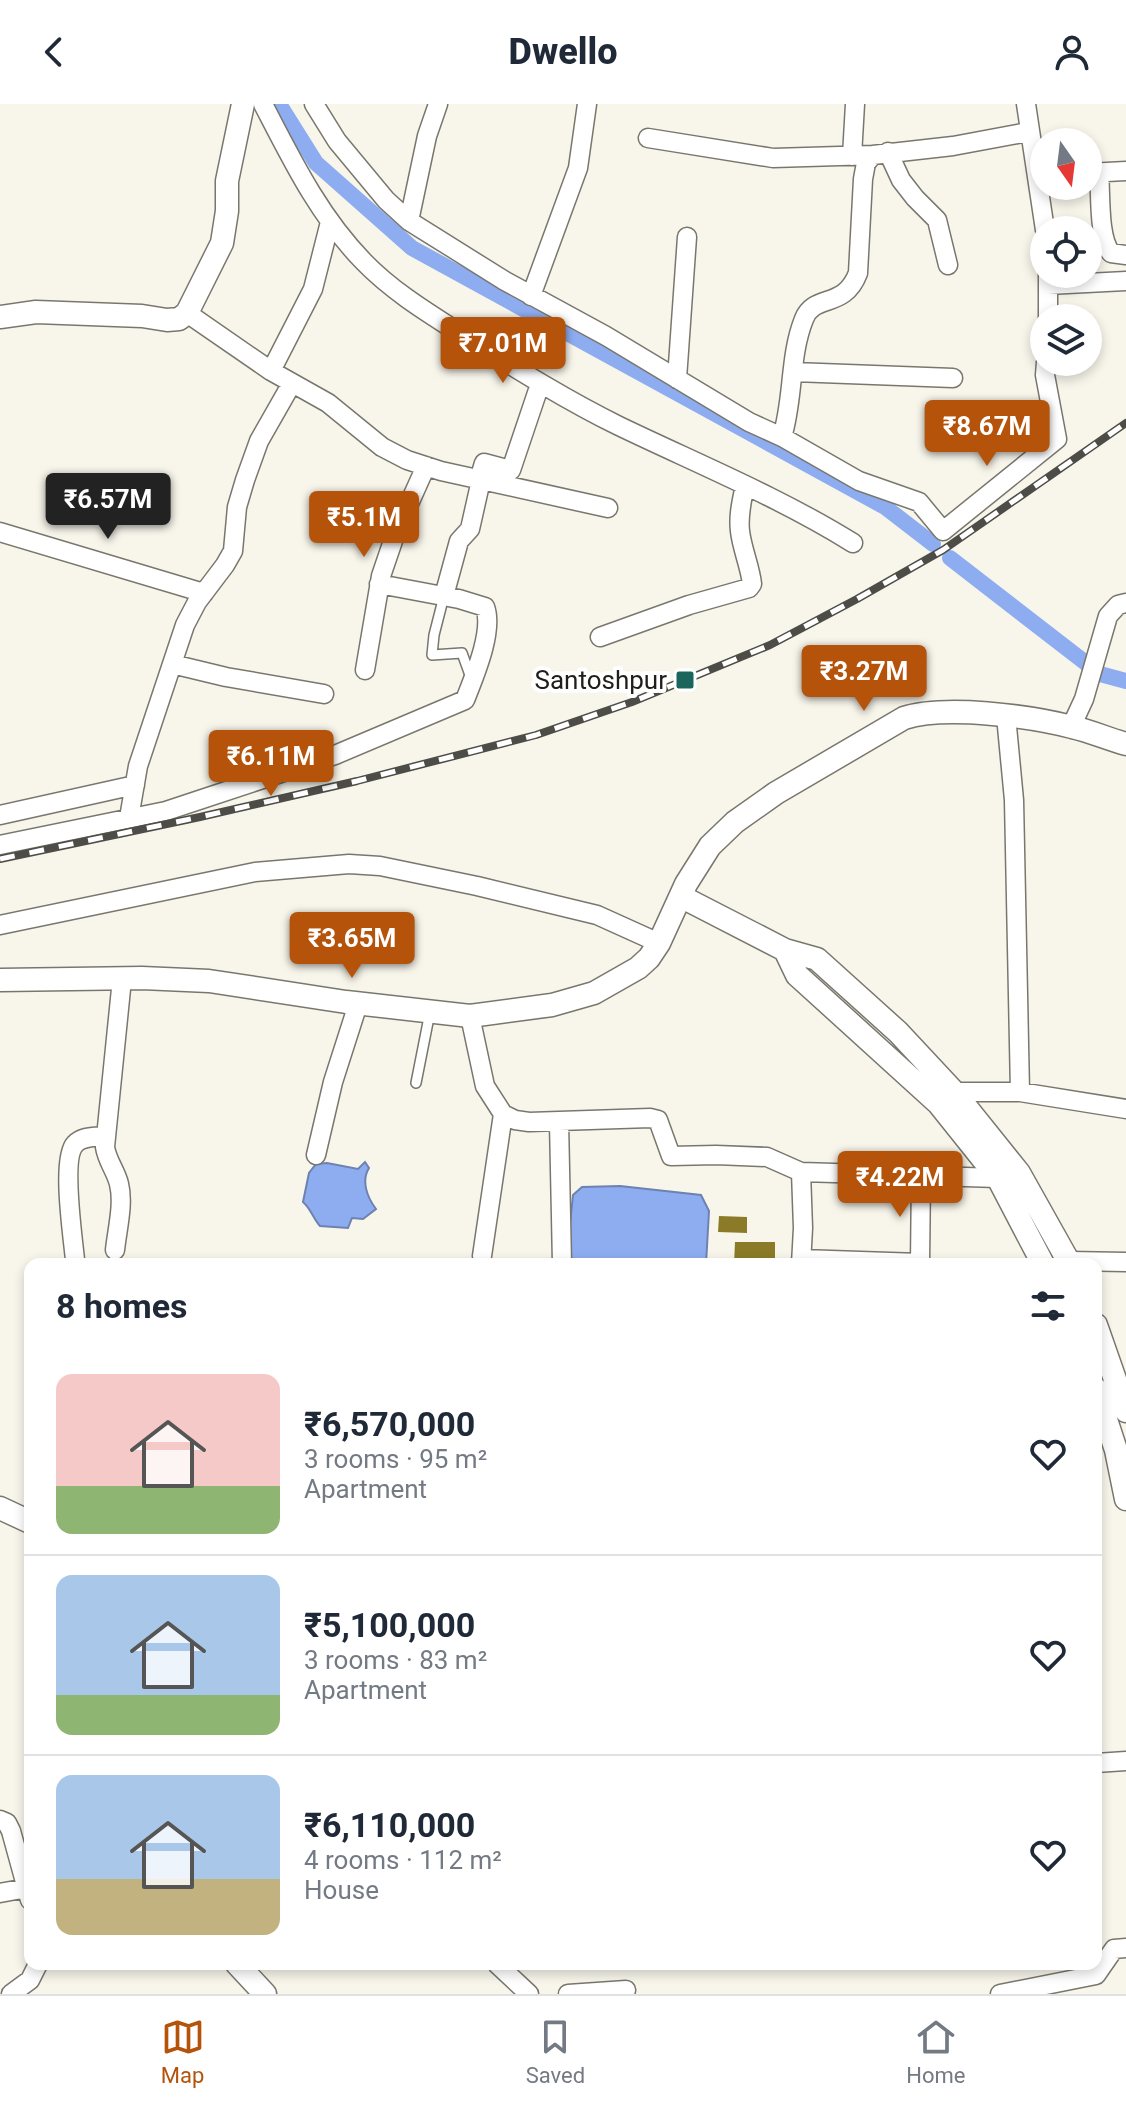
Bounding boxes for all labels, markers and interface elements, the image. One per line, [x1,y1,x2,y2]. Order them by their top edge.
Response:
icon: back [32,30,76,74]
icon: person [1050,30,1094,74]
text: Dwello [509,31,617,73]
north arrow [1030,128,1102,200]
map controls [1030,128,1102,376]
button: locate [1030,216,1102,288]
button: layers [1030,304,1102,376]
pin: ₹7.01M [438,317,568,385]
text: ₹7.01M [459,328,547,358]
pin: ₹8.67M [922,400,1052,468]
text: ₹8.67M [943,411,1031,441]
pin: ₹6.57M [43,473,173,541]
text: ₹6.57M [64,484,152,514]
pin: ₹5.1M [308,491,420,559]
text: ₹5.1M [327,502,401,532]
pin: ₹3.27M [799,645,929,713]
text: ₹3.27M [820,656,908,686]
place label: Santoshpur [534,665,667,695]
marker: Santoshpur [674,669,696,691]
pin: ₹6.11M [206,730,336,798]
text: ₹6.11M [227,741,315,771]
pin: ₹3.65M [287,912,417,980]
text: ₹3.65M [308,923,396,953]
pin: ₹4.22M [835,1151,965,1219]
text: ₹4.22M [856,1162,944,1192]
icon: filters [1026,1284,1070,1328]
text: 8 homes [56,1286,187,1326]
text: ₹6,570,000 [304,1404,475,1444]
icon: home [120,1406,216,1502]
icon: heart [1026,1432,1070,1476]
text: 3 rooms · 95 m² [304,1444,487,1474]
text: Apartment [304,1474,427,1504]
text: ₹5,100,000 [304,1605,475,1645]
icon: home [120,1607,216,1703]
icon: heart [1026,1633,1070,1677]
text: 3 rooms · 83 m² [304,1645,487,1675]
text: Apartment [304,1675,427,1705]
text: ₹6,110,000 [304,1805,475,1845]
icon: home [120,1807,216,1903]
icon: heart [1026,1833,1070,1877]
text: 4 rooms · 112 m² [304,1845,502,1875]
text: House [304,1875,379,1905]
tab: Map [161,2015,205,2088]
tab: Saved [526,2015,585,2088]
tab: Home [906,2015,965,2088]

